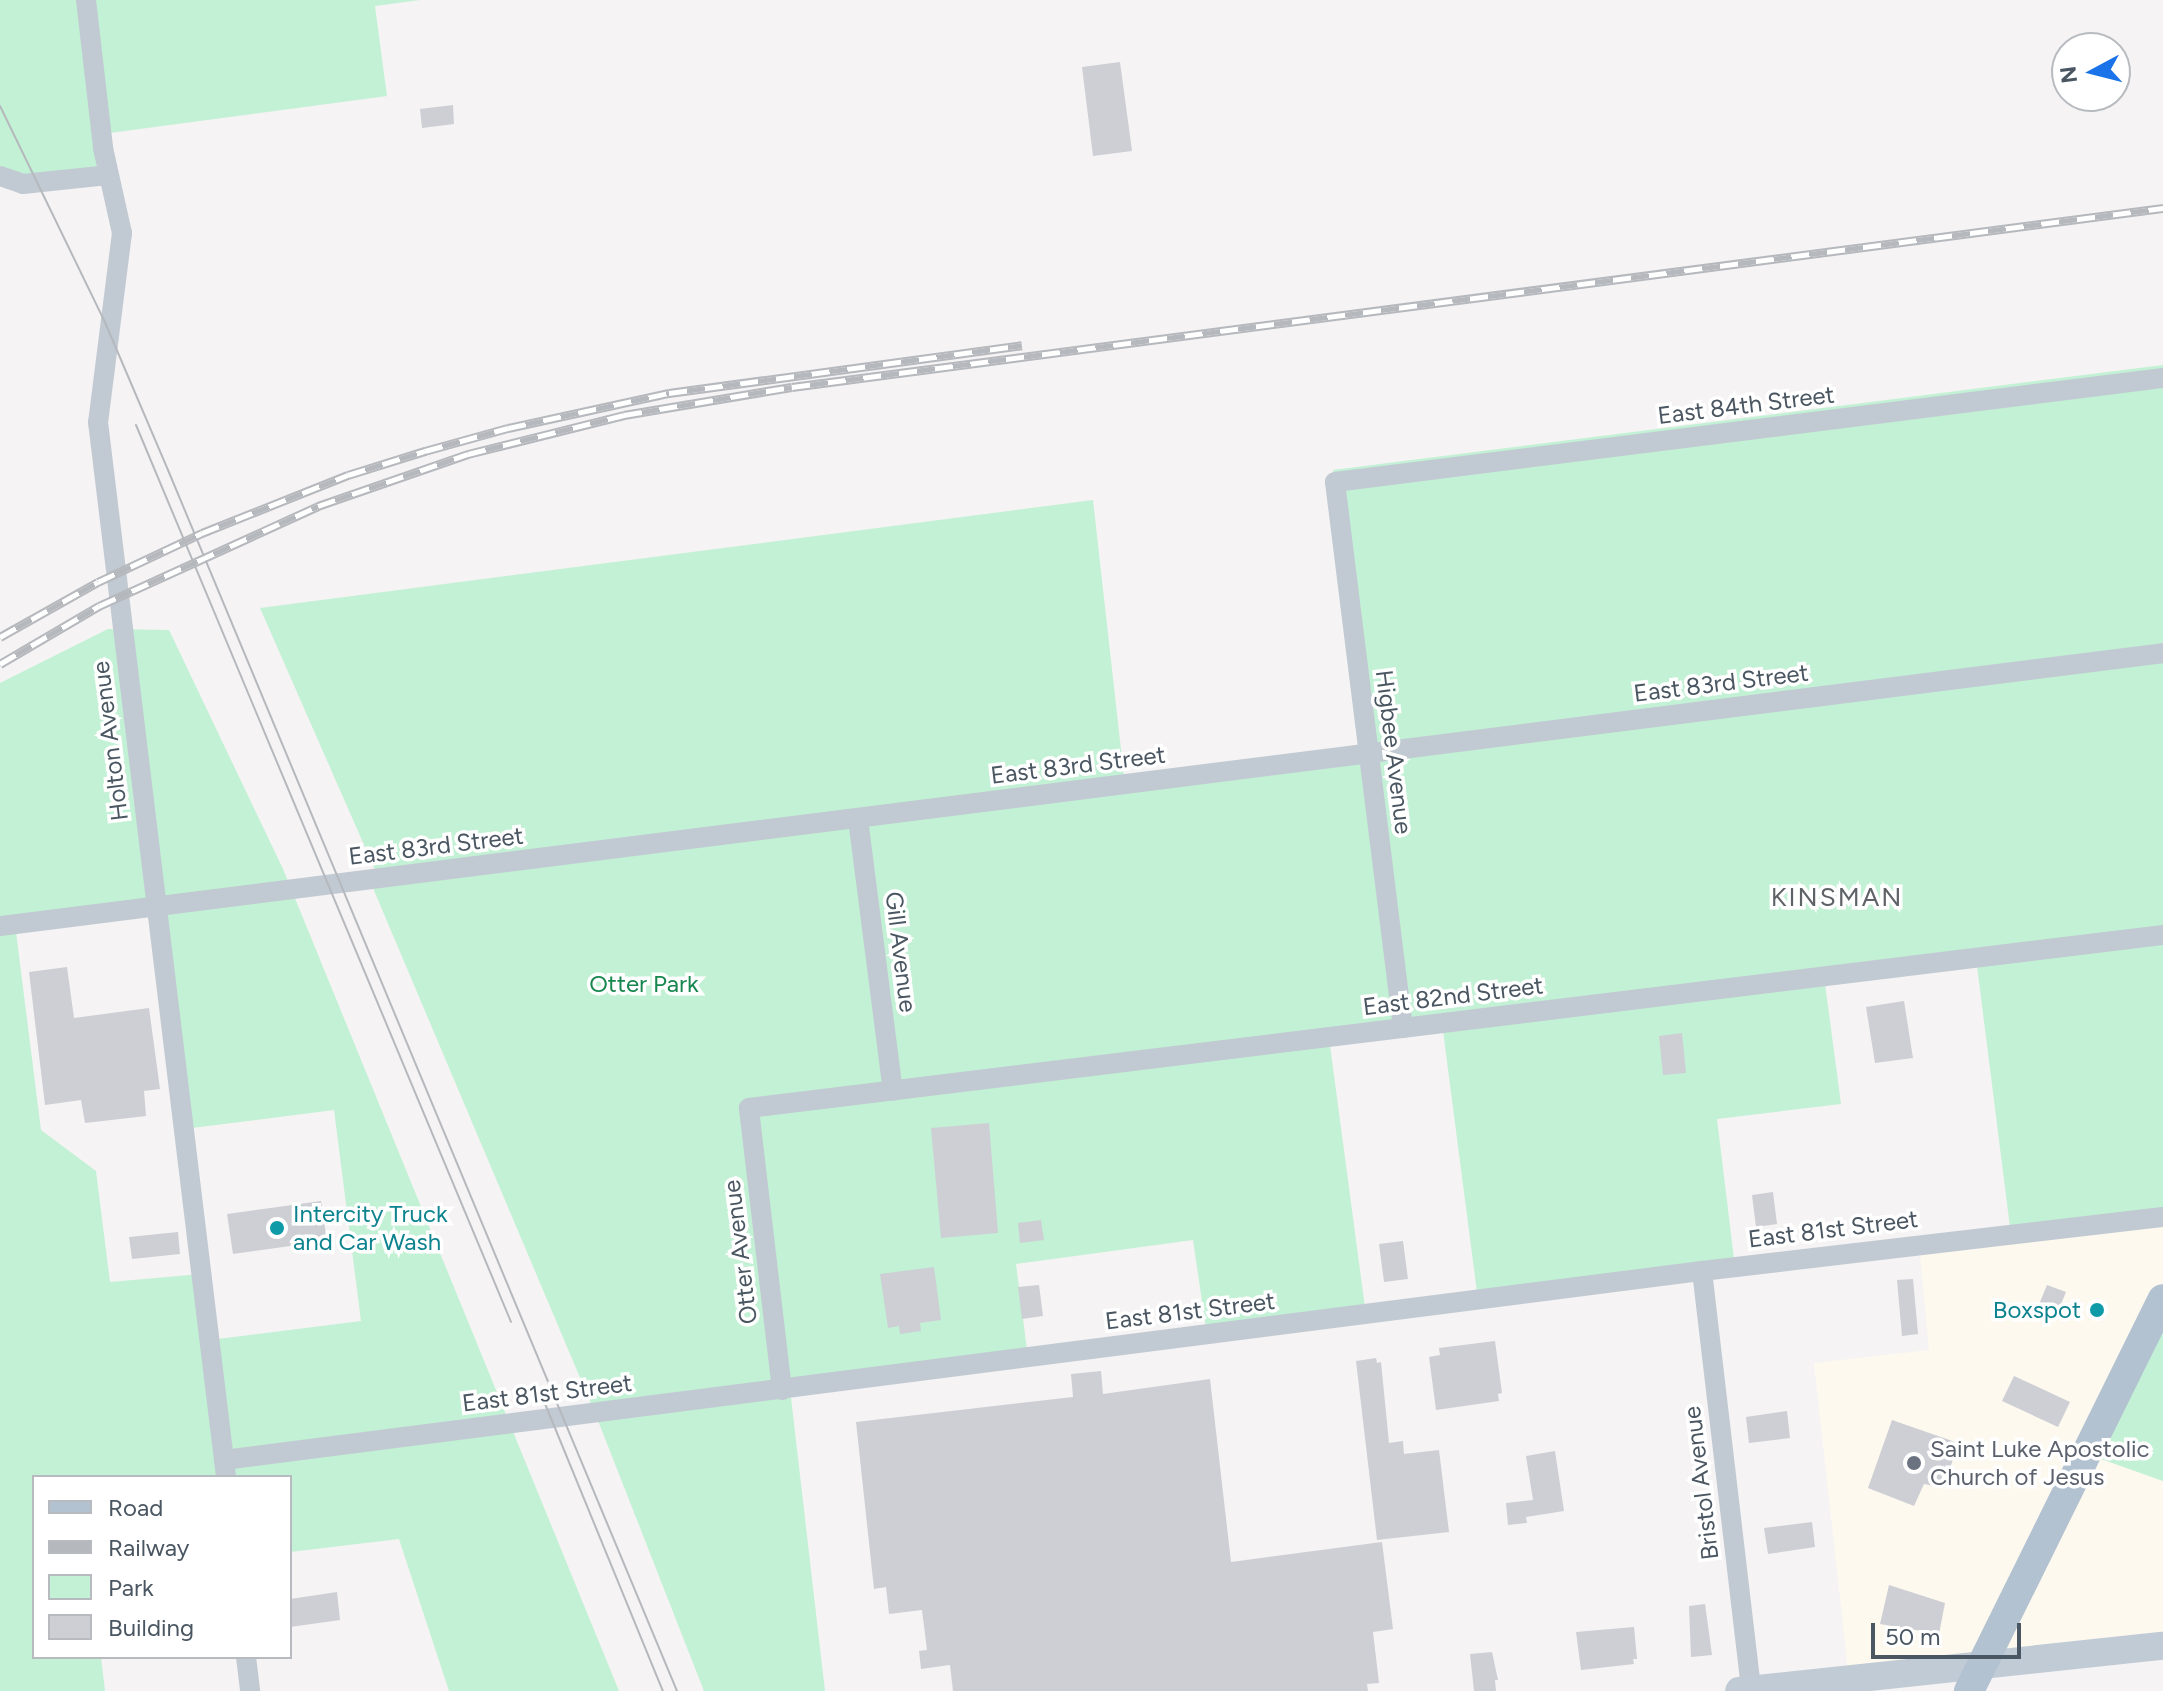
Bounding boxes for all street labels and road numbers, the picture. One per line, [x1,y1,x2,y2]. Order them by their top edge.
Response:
street label: East 84th Street [1656,380,1836,430]
street label: East 83rd Street [1632,658,1810,708]
street label: Holton Avenue [86,660,134,822]
street label: Higbee Avenue [1370,668,1418,836]
street label: East 83rd Street [989,740,1167,790]
street label: East 83rd Street [347,821,525,871]
street label: Gill Avenue [879,890,923,1014]
street label: East 82nd Street [1361,971,1545,1021]
street label: Otter Avenue [717,1178,763,1326]
street label: East 81st Street [1747,1204,1919,1254]
street label: East 81st Street [1104,1286,1276,1336]
street label: East 81st Street [461,1368,633,1418]
street label: Bristol Avenue [1677,1404,1725,1562]

